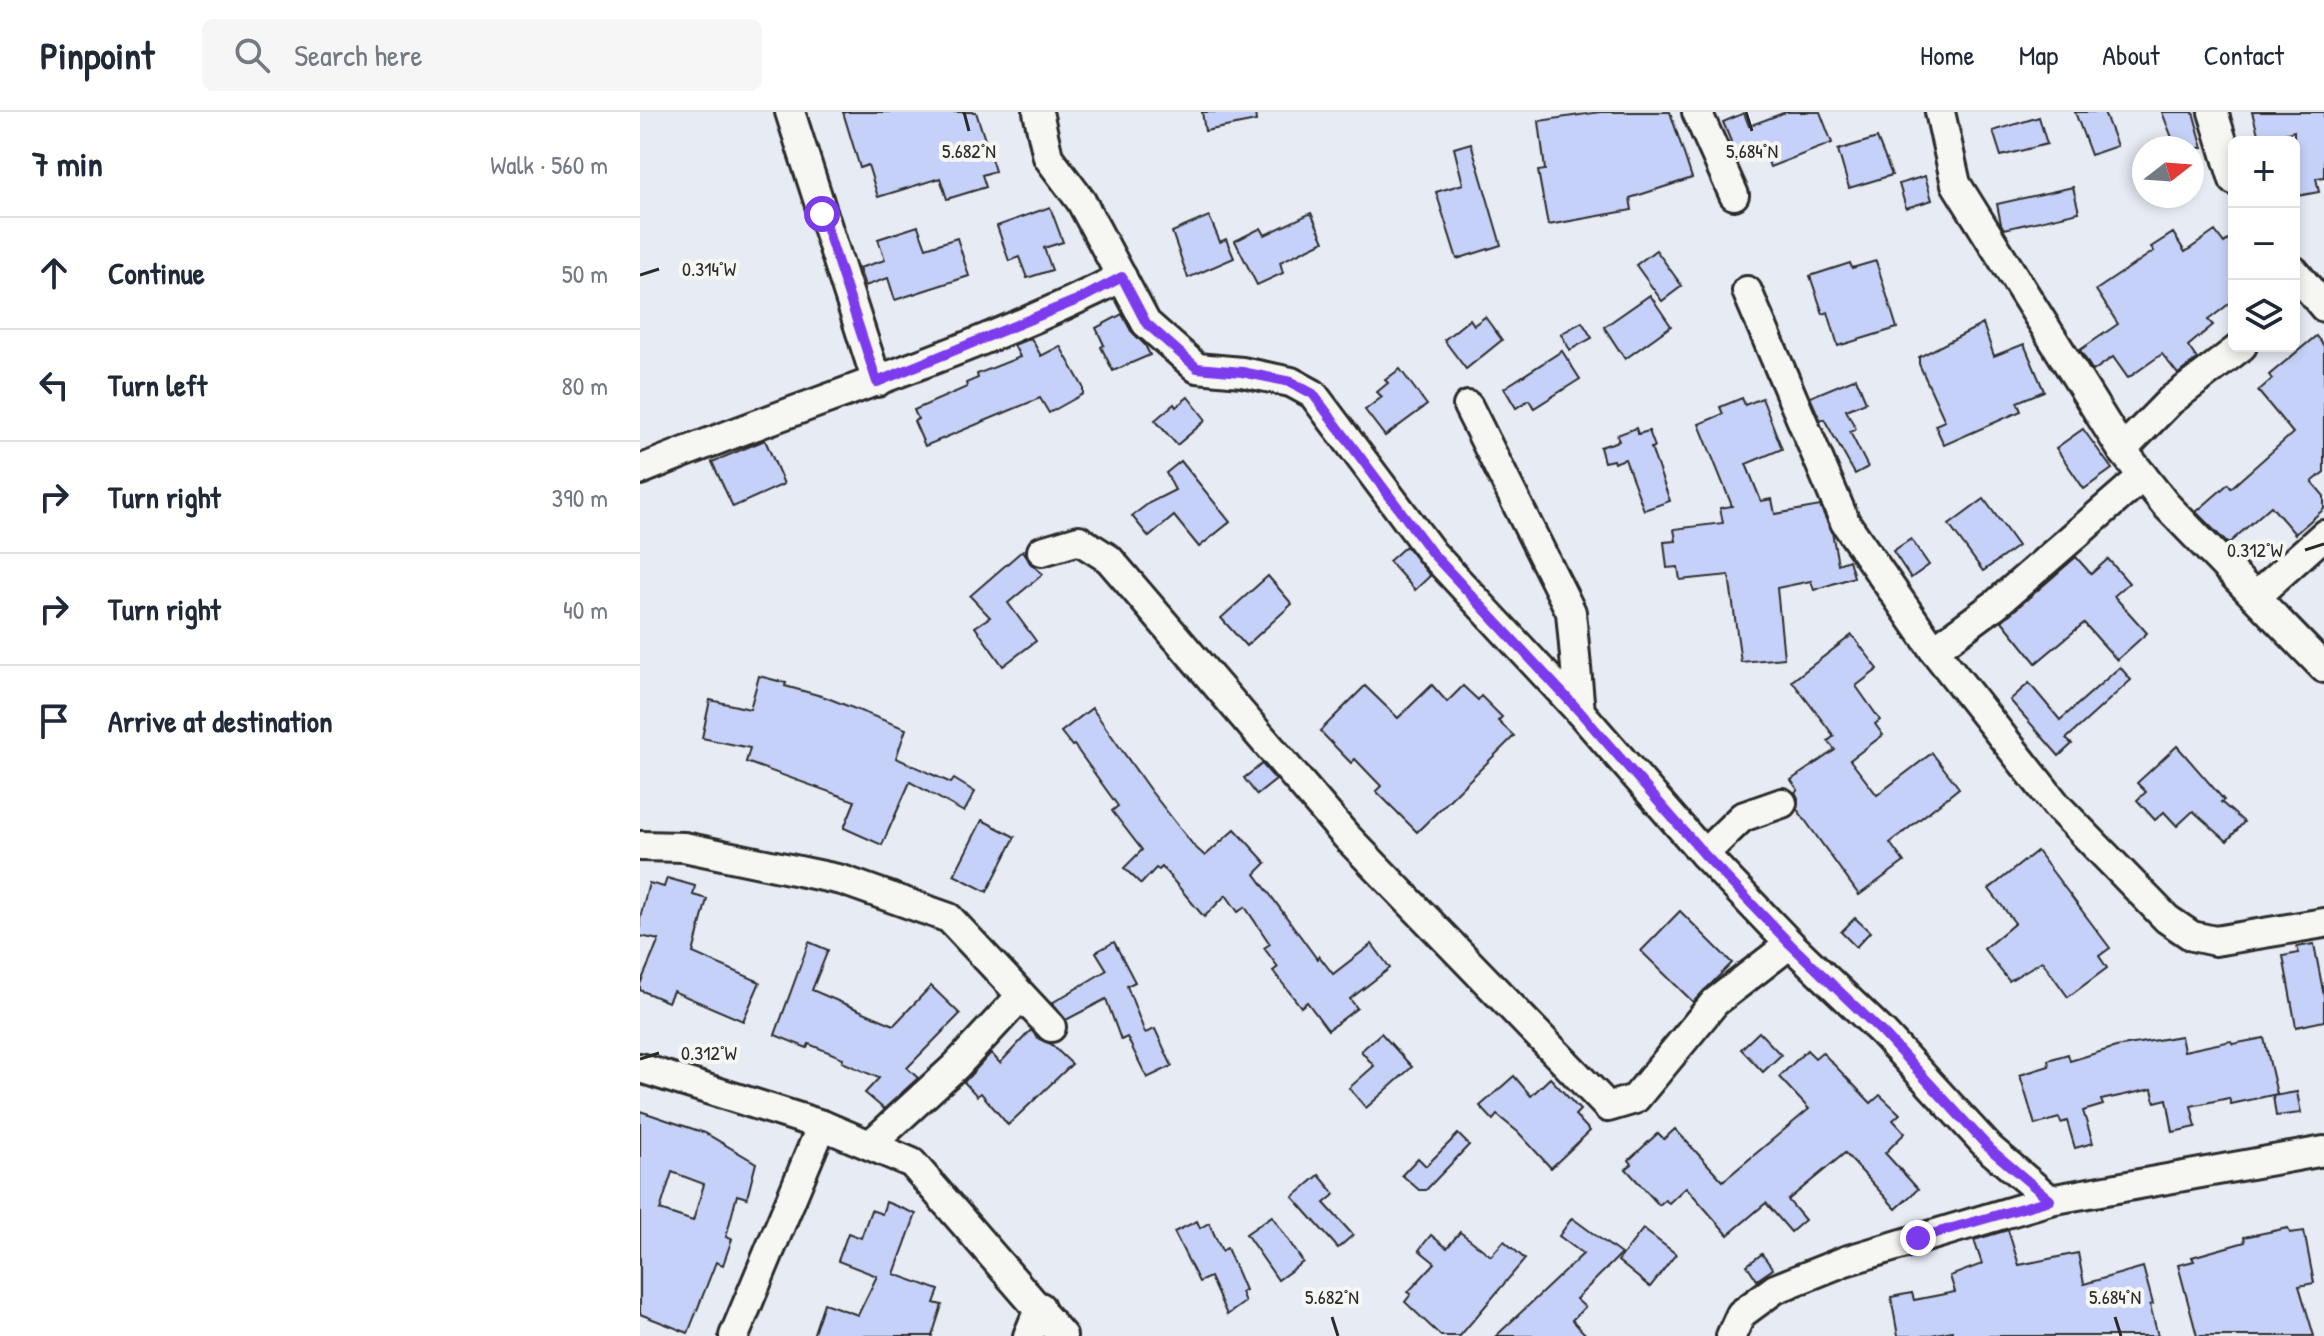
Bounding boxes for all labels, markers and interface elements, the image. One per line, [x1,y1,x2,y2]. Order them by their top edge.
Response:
search box [202,19,762,91]
text: Pinpoint [40,29,154,81]
icon: search [230,33,274,77]
text: Search here [294,35,423,75]
text: Home [1920,36,1975,74]
text: Map [2019,36,2058,74]
text: About [2102,36,2160,74]
text: Contact [2204,36,2284,74]
north arrow [2132,136,2204,208]
map controls [2228,136,2300,352]
button: + [2228,136,2300,208]
text: 5.682°N [942,137,996,164]
text: 5.684°N [1726,137,1778,164]
text: 7 min [32,141,103,187]
text: Walk · 560 m [490,147,608,182]
route start [804,196,840,232]
button: − [2228,208,2300,280]
icon: ahead [32,251,76,295]
text: Continue [108,253,205,293]
text: 0.314°W [682,255,737,282]
text: 50 m [562,256,608,291]
button: layers [2228,280,2300,352]
icon: left [32,363,76,407]
text: Turn left [108,365,207,405]
text: 80 m [561,368,608,403]
icon: right [32,475,76,519]
text: Turn right [108,477,221,517]
text: 390 m [552,480,608,515]
text: 0.312°W [2227,536,2284,563]
icon: right [32,587,76,631]
text: Turn right [108,589,221,629]
text: 40 m [563,592,608,627]
icon: arrive [32,699,76,743]
text: Arrive at destination [108,701,333,741]
text: 0.312°W [681,1039,738,1066]
route end [1900,1220,1936,1256]
text: 5.682°N [1305,1283,1359,1310]
text: 5.684°N [2089,1283,2141,1310]

